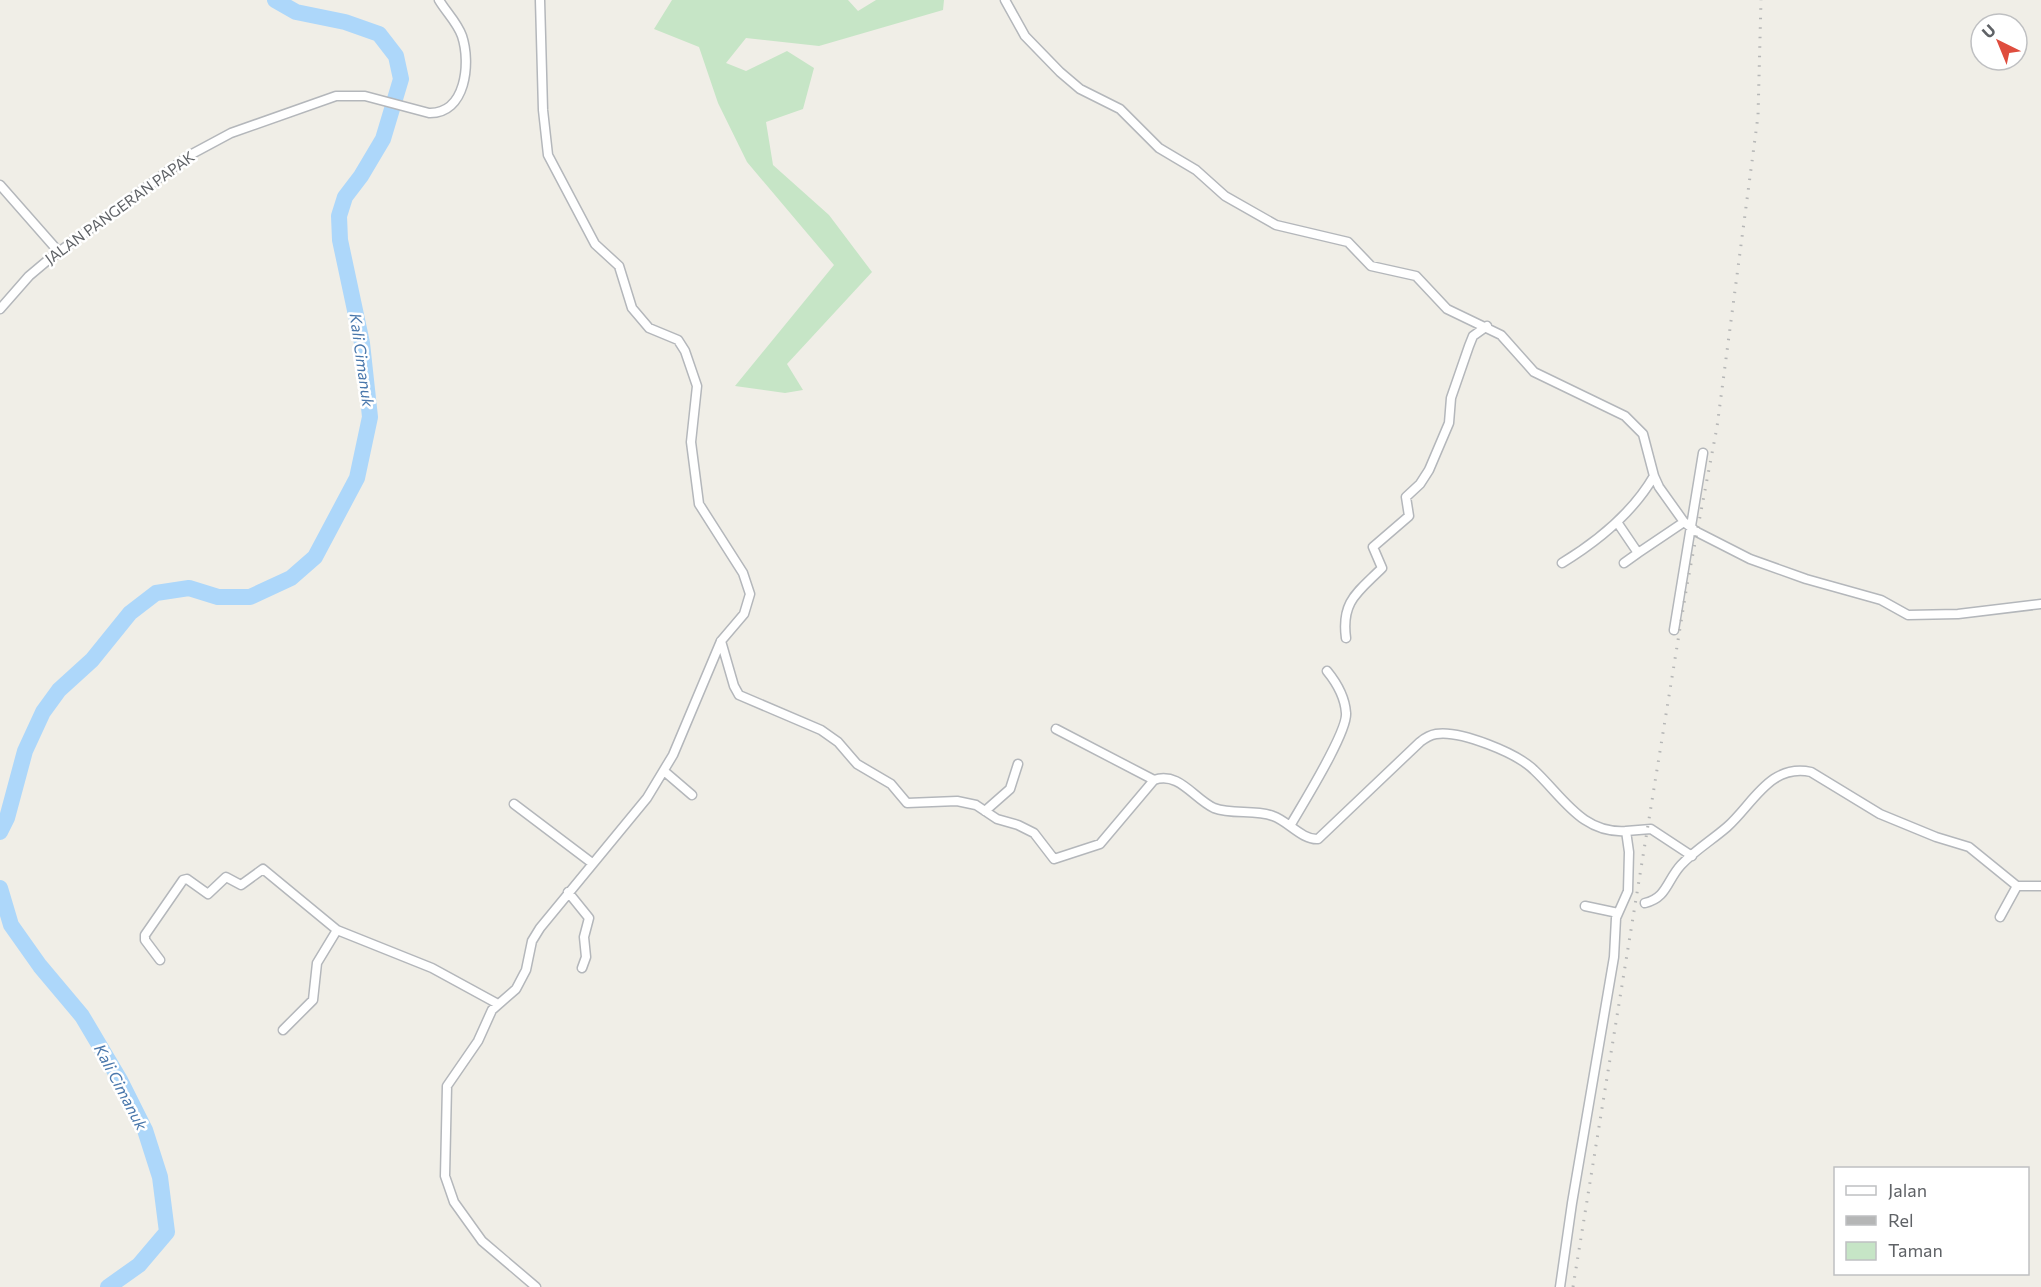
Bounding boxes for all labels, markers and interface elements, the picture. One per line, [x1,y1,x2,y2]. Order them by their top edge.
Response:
north arrow [1969,12,2029,72]
text: U [1978,20,1999,42]
street label: JALAN PANGERAN PAPAK [41,147,198,268]
water label: Kali Cimanuk [347,312,379,408]
water label: Kali Cimanuk [91,1041,152,1133]
legend [1834,1167,2029,1275]
text: Jalan [1888,1179,1927,1201]
text: Rel [1888,1209,1914,1231]
text: Taman [1888,1239,1943,1261]

